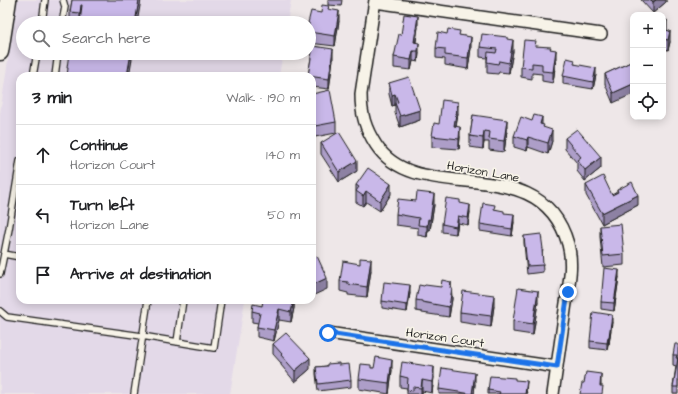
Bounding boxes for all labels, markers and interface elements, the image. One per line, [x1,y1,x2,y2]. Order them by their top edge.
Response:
map controls [630,12,666,120]
button: + [630,12,666,48]
search box [16,16,316,60]
icon: search [30,27,52,49]
text: Search here [62,28,151,49]
button: − [630,48,666,84]
button: locate [630,84,666,120]
text: 3 min [32,86,72,110]
text: Walk · 190 m [226,89,300,107]
text: Continue [70,135,128,156]
icon: ahead [32,144,54,166]
text: 140 m [266,146,300,164]
text: Horizon Court [70,156,155,174]
street label: Horizon Lane [446,157,521,187]
text: Turn left [70,195,134,216]
icon: left [32,204,54,226]
text: 50 m [267,206,300,224]
text: Horizon Lane [70,216,149,234]
icon: arrive [32,264,54,286]
text: Arrive at destination [70,264,211,285]
route end [559,283,577,301]
route start [319,324,337,342]
street label: Horizon Court [405,324,485,352]

